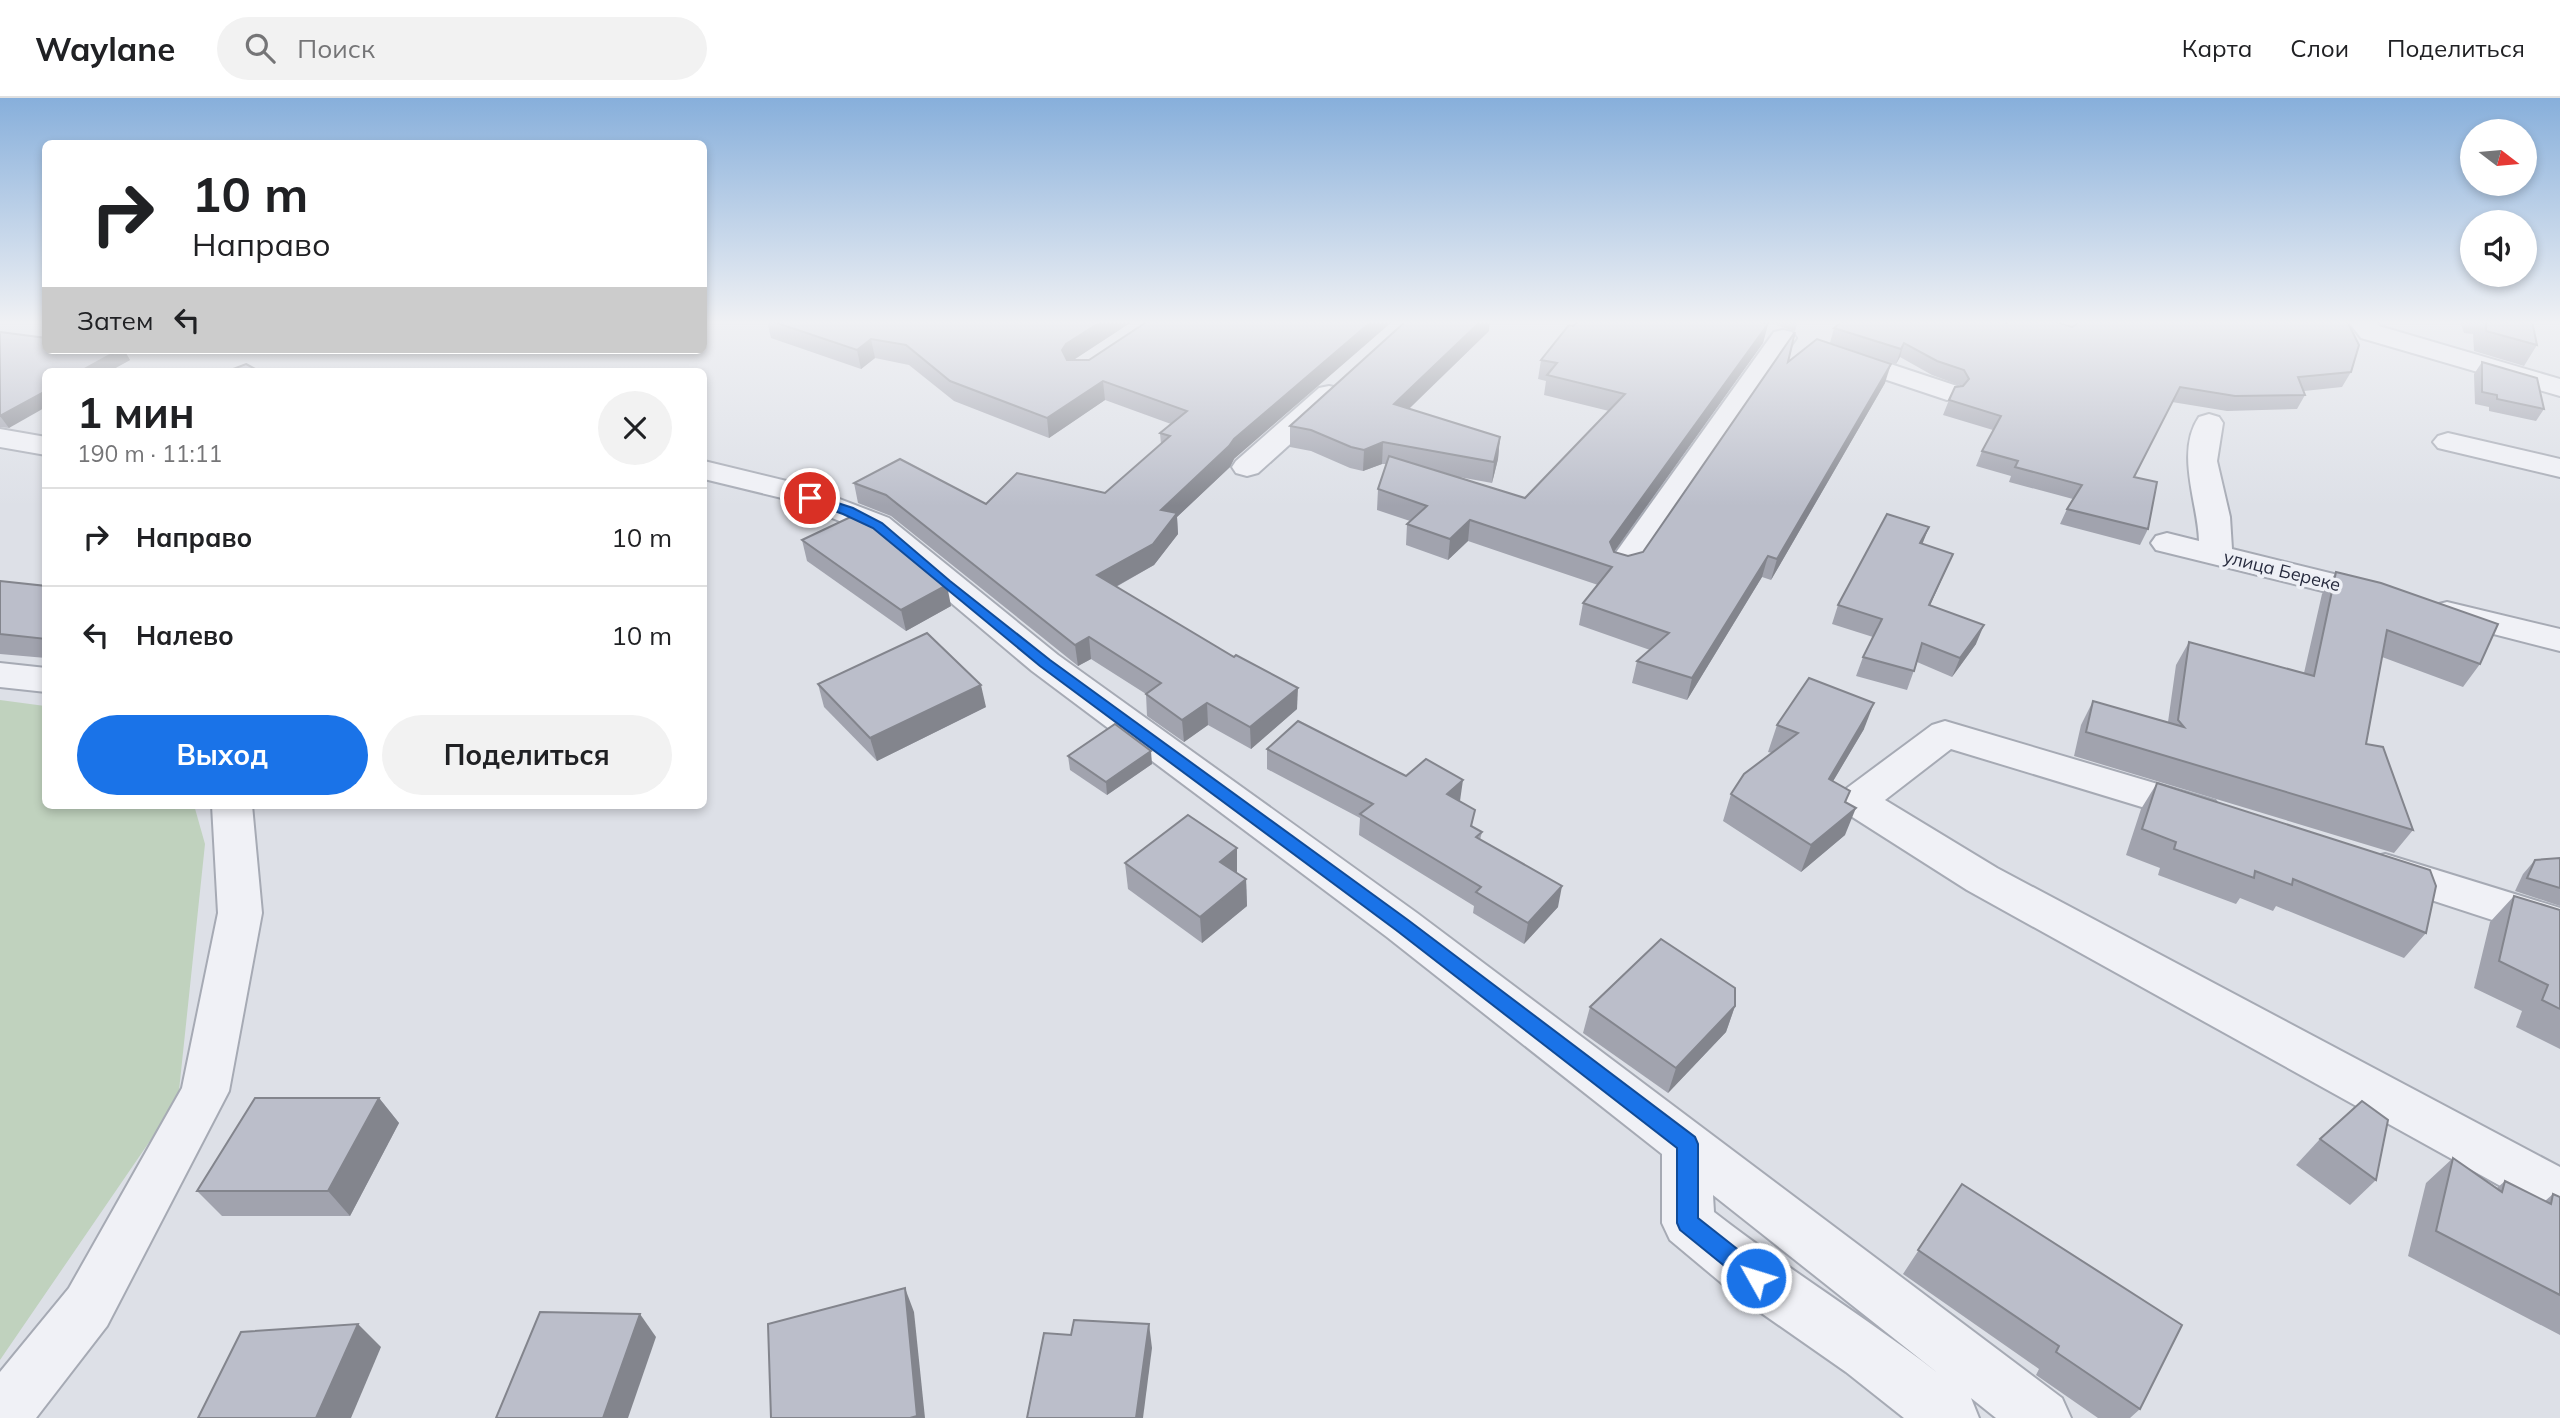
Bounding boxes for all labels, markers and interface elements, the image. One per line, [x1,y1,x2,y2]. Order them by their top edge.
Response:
search box [217,17,707,80]
text: Waylane [35,28,175,69]
icon: search [241,29,279,67]
text: Поиск [297,32,375,65]
text: Карта [2182,33,2252,63]
text: Слои [2290,33,2349,63]
text: Поделиться [2387,33,2525,63]
north arrow [2460,119,2538,196]
map controls [2460,119,2537,287]
text: 10 m [192,163,308,224]
icon: right [77,168,168,259]
button: sound [2460,210,2537,287]
text: Направо [192,224,331,264]
icon: left [168,301,206,339]
text: Затем [77,304,154,337]
text: 1 мин [77,386,195,439]
button: close [598,391,672,465]
text: 190 m · 11:11 [77,439,222,468]
pin [780,468,840,528]
icon: arrive [791,479,829,517]
icon: right [77,518,115,556]
text: Направо [136,521,252,554]
text: 10 m [611,521,672,554]
street label: улица Береке [2221,545,2343,596]
icon: left [77,616,115,654]
text: Налево [136,619,234,652]
text: 10 m [611,619,672,652]
button: Выход [77,715,368,795]
button: Поделиться [382,715,672,795]
position arrow [1719,1241,1793,1315]

